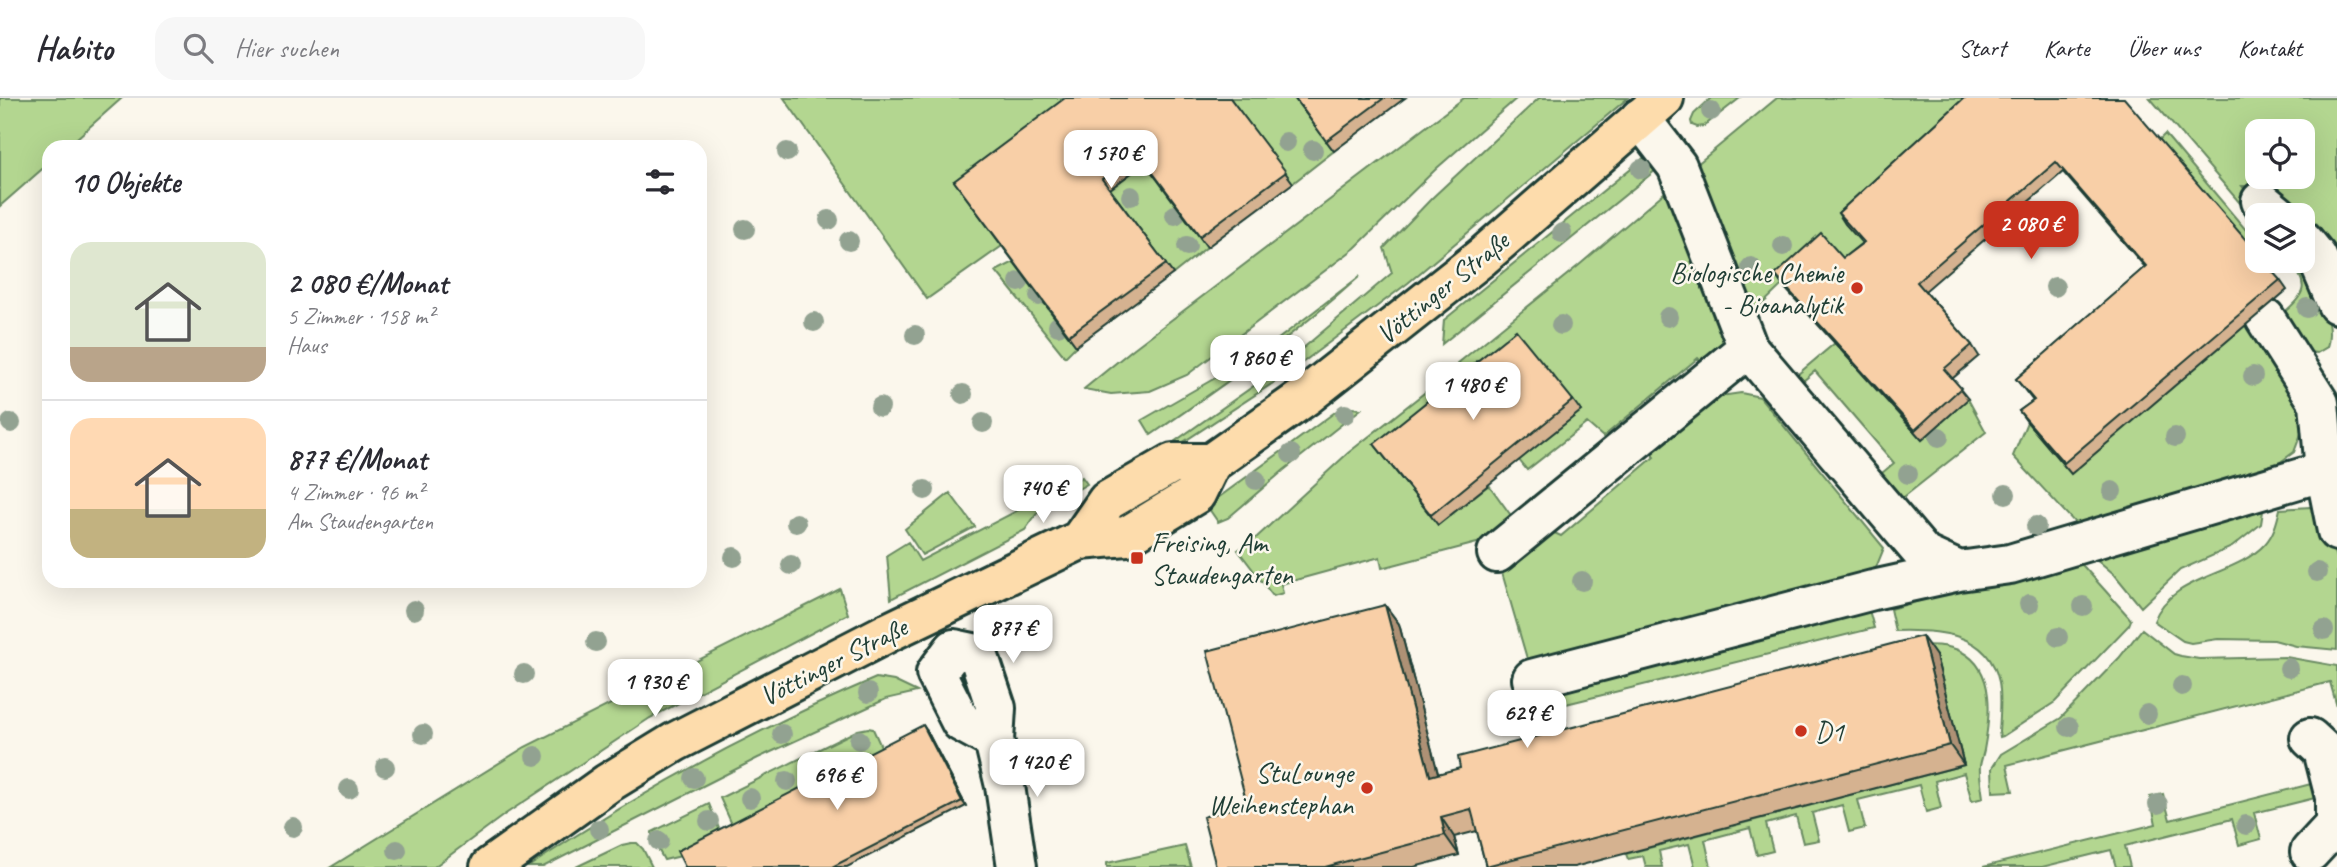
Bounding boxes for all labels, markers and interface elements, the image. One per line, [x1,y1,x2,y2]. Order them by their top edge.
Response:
search box [155,17,645,80]
text: Habito [35,27,113,69]
icon: search [179,29,217,67]
text: Hier suchen [235,32,339,65]
text: Start [1959,33,2006,63]
text: Karte [2044,33,2090,63]
text: Über uns [2128,33,2200,63]
text: Kontakt [2238,33,2302,63]
map controls [2245,119,2315,273]
button: locate [2245,119,2315,189]
pin: 1 570 € [1046,130,1176,190]
text: 1 570 € [1080,138,1142,167]
text: 10 Objekte [70,163,180,201]
icon: filters [641,163,679,201]
pin: 2 080 € [1966,202,2096,261]
button: layers [2245,203,2315,273]
text: 2 080 € [2000,209,2062,238]
street label: Vöttinger Straße [1369,222,1517,352]
place label: Biologische Chemie - Bioanalytik [1670,255,1845,322]
text: 2 080 €/Monat [287,264,448,302]
icon: home [126,270,210,354]
marker: Biologische Chemie - Bioanalytik [1849,280,1865,296]
text: 5 Zimmer · 158 m² [287,302,434,331]
text: Haus [287,331,326,360]
pin: 1 860 € [1193,336,1323,395]
text: 1 860 € [1226,343,1290,372]
pin: 1 480 € [1408,362,1538,422]
text: 1 480 € [1442,370,1504,399]
text: 877 €/Monat [287,440,427,478]
icon: home [126,446,210,530]
pin: 740 € [994,466,1092,525]
text: 740 € [1020,473,1066,502]
text: 4 Zimmer · 96 m² [287,478,424,507]
text: Am Staudengarten [287,507,433,536]
place label: Freising, Am Staudengarten [1151,525,1294,592]
marker: Freising, Am Staudengarten [1129,550,1145,566]
pin: 877 € [964,606,1062,665]
street label: Vöttinger Straße [754,609,914,713]
text: 877 € [990,613,1036,642]
pin: 1 930 € [590,660,720,719]
text: 1 930 € [624,667,686,696]
pin: 629 € [1478,690,1576,750]
text: 629 € [1503,698,1551,727]
place label: D1 [1815,714,1845,749]
marker: D1 [1793,723,1809,739]
pin: 1 420 € [972,740,1102,799]
text: 1 420 € [1006,747,1068,776]
pin: 696 € [788,752,886,812]
place label: StuLounge Weihenstephan [1208,755,1355,822]
text: 696 € [813,760,861,789]
marker: StuLounge Weihenstephan [1359,780,1375,796]

